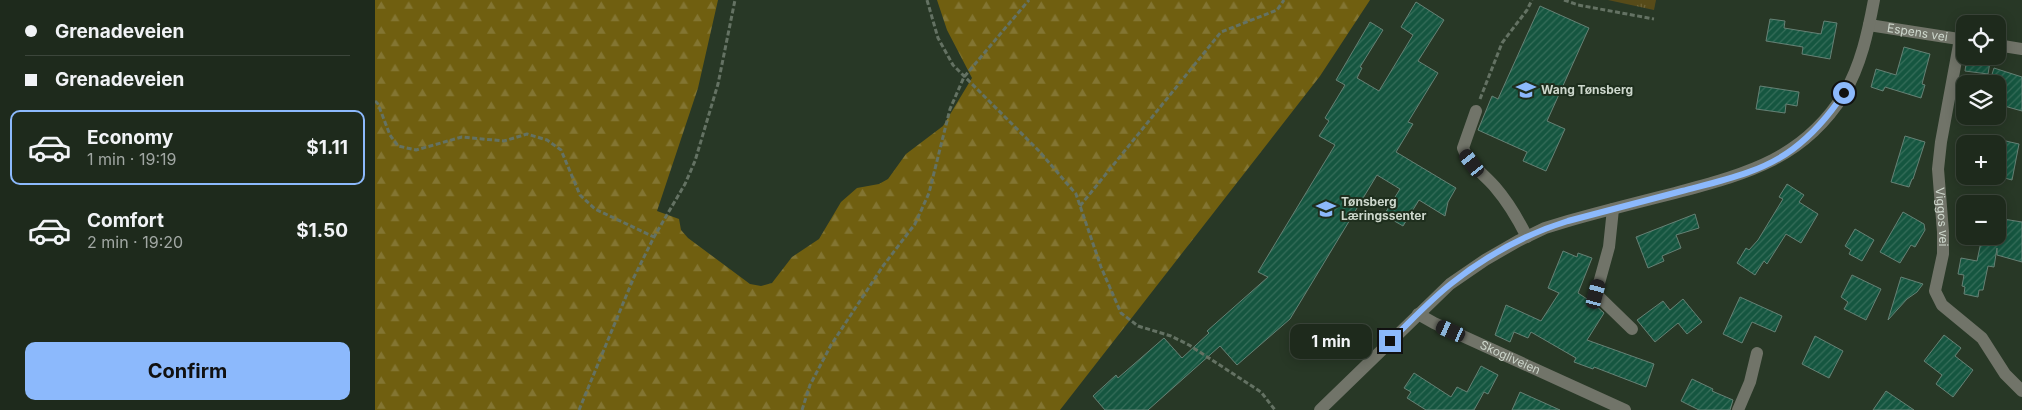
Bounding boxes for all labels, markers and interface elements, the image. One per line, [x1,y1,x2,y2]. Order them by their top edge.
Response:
map controls [1956,15,2006,245]
button: locate [1956,15,2006,65]
text: Grenadeveien [55,20,184,43]
street label: Espens vei [1886,20,1949,44]
text: Grenadeveien [55,68,184,91]
button: layers [1956,75,2006,125]
school or university icon: Wang Tønsberg [1515,79,1537,101]
place label: Wang Tønsberg [1541,82,1633,97]
route start [1833,82,1855,104]
icon: car [27,125,72,170]
text: Economy [87,126,173,149]
button: + [1956,135,2006,185]
text: $1.11 [306,136,348,159]
car [1456,147,1487,179]
text: 1 min · 19:19 [87,149,176,169]
street label: Viggos vei [1932,187,1951,247]
place label: Tønsberg Læringssenter [1341,194,1426,223]
button: − [1956,195,2006,245]
school or university icon: Tønsberg Læringssenter [1315,198,1337,220]
icon: car [27,208,72,253]
text: Comfort [87,209,164,232]
text: $1.50 [296,219,348,242]
text: 2 min · 19:20 [87,232,183,252]
car [1584,278,1607,310]
car [1434,318,1467,344]
callout: 1 min [1290,324,1373,358]
route end [1379,330,1401,352]
text: 1 min [1311,331,1351,351]
street label: Skogliveien [1478,337,1543,377]
button: Confirm [25,342,350,400]

